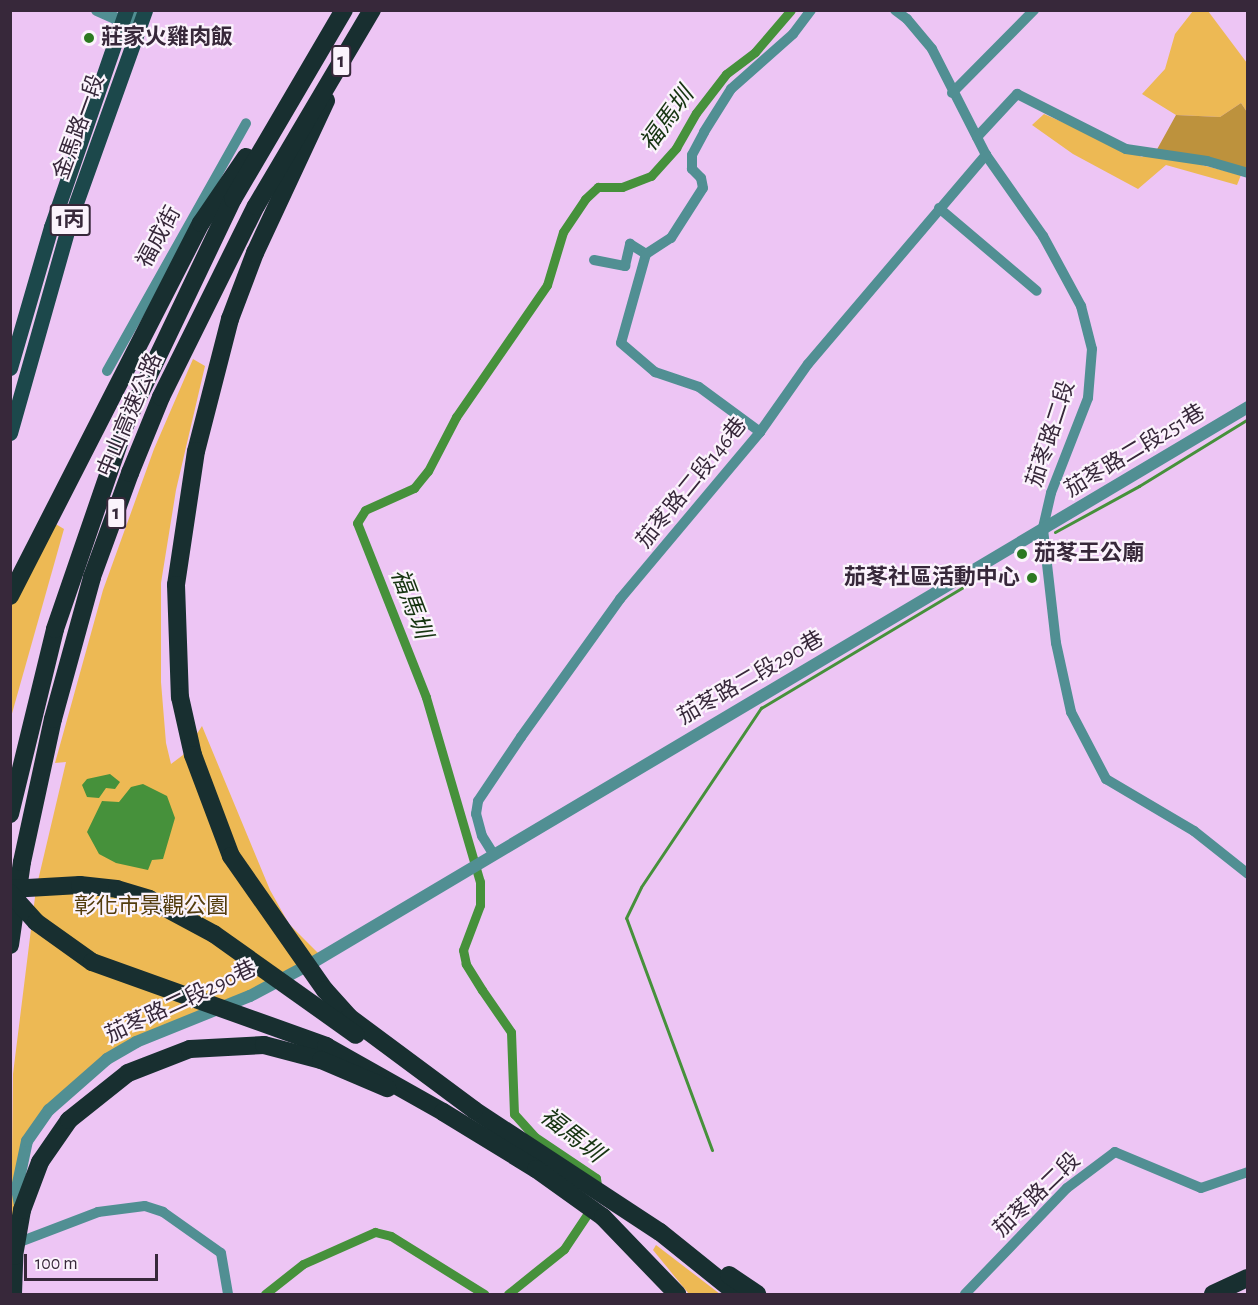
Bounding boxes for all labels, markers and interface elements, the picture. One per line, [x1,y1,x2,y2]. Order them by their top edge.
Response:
place label: 莊家火雞肉飯 [101,25,233,51]
marker: 莊家火雞肉飯 [82,31,96,45]
road number: 1 [330,43,352,79]
street label: 金馬路一段 [48,71,110,183]
water label: 福馬圳 [635,82,701,158]
road number: 1丙 [49,202,91,238]
street label: 福成街 [131,202,187,272]
street label: 中山高速公路 [92,349,168,481]
street label: 茄苳路二段 [1021,378,1081,490]
street label: 茄苳路二段251巷 [1060,399,1210,503]
street label: 茄苳路二段146巷 [631,412,753,554]
road number: 1 [106,495,126,531]
place label: 茄苳王公廟 [1034,541,1144,567]
marker: 茄苳王公廟 [1015,547,1029,561]
water label: 福馬圳 [384,565,436,643]
place label: 茄苳社區活動中心 [844,565,1020,591]
marker: 茄苳社區活動中心 [1025,571,1039,585]
street label: 茄苳路二段290巷 [673,626,829,730]
park label: 彰化市景觀公園 [74,894,228,920]
street label: 茄苳路二段290巷 [101,955,261,1049]
water label: 福馬圳 [534,1102,608,1170]
street label: 茄苳路二段 [988,1147,1086,1243]
scale bar [27,1242,160,1280]
text: 100 m [35,1255,78,1273]

